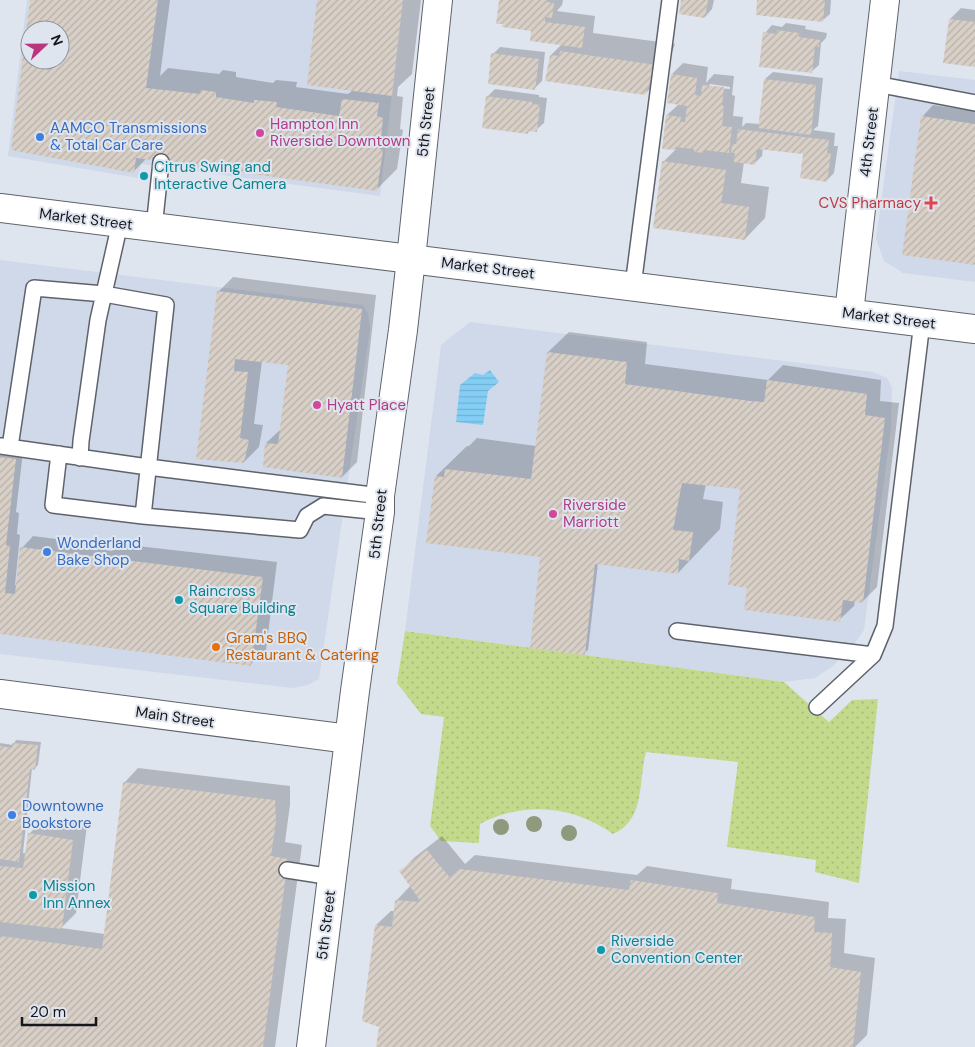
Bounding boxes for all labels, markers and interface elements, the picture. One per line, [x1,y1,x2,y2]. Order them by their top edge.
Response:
north arrow [20,20,70,70]
text: N [47,32,67,48]
street label: 5th Street [412,86,440,158]
street label: 4th Street [855,106,883,178]
place label: Hampton Inn Riverside Downtown [270,114,410,151]
place label: AAMCO Transmissions & Total Car Care [50,118,207,155]
marker: Hampton Inn Riverside Downtown [254,127,266,139]
marker: AAMCO Transmissions & Total Car Care [34,131,46,143]
place label: Citrus Swing and Interactive Camera [154,157,286,194]
marker: Citrus Swing and Interactive Camera [138,170,150,182]
place label: CVS Pharmacy [818,193,922,213]
marker: CVS Pharmacy [925,197,937,209]
street label: Market Street [38,203,134,235]
street label: Market Street [440,252,536,284]
street label: Market Street [841,302,937,334]
place label: Hyatt Place [327,395,406,415]
marker: Hyatt Place [311,399,323,411]
street label: 5th Street [364,488,392,560]
place label: Riverside Marriott [563,495,626,532]
marker: Riverside Marriott [547,508,559,520]
place label: Wonderland Bake Shop [57,533,141,570]
marker: Wonderland Bake Shop [41,546,53,558]
place label: Raincross Square Building [189,581,296,618]
marker: Raincross Square Building [173,594,185,606]
place label: Gram's BBQ Restaurant & Catering [226,628,379,665]
marker: Gram's BBQ Restaurant & Catering [210,641,222,653]
street label: Main Street [134,702,216,732]
place label: Downtowne Bookstore [22,796,104,833]
marker: Downtowne Bookstore [6,809,18,821]
place label: Mission Inn Annex [43,876,111,913]
marker: Mission Inn Annex [27,889,39,901]
street label: 5th Street [312,889,340,961]
place label: Riverside Convention Center [611,931,743,968]
marker: Riverside Convention Center [595,944,607,956]
scale bar [22,994,96,1026]
text: 20 m [30,1002,66,1022]

